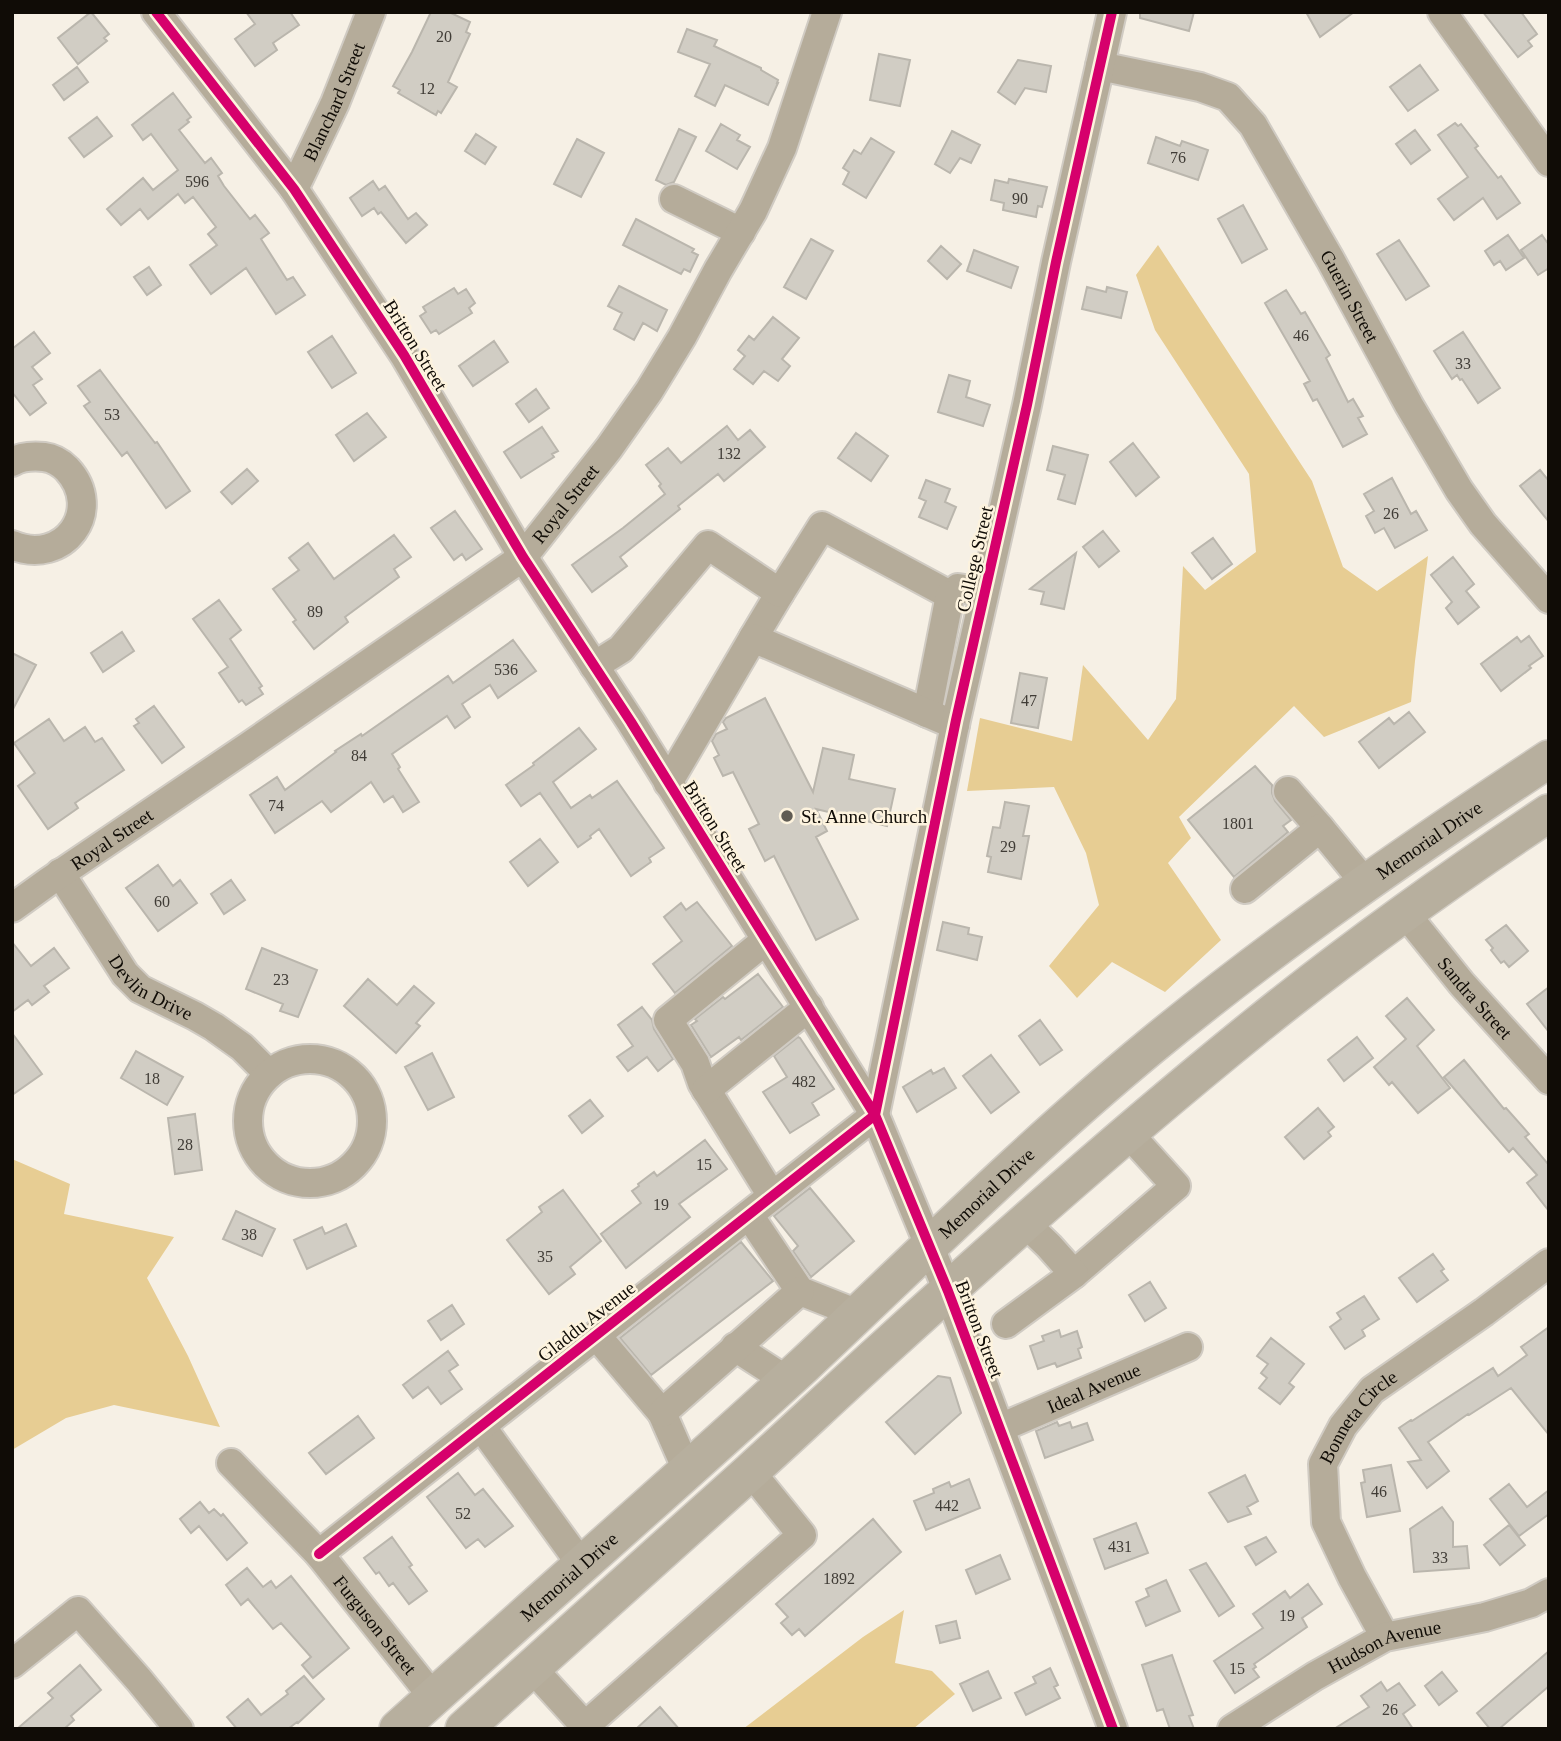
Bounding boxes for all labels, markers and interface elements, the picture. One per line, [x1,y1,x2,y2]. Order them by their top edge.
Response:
house number: 20 [436,28,452,45]
street label: Blanchard Street [299,39,369,164]
house number: 12 [419,80,435,97]
house number: 76 [1170,149,1186,166]
house number: 596 [185,173,209,190]
house number: 90 [1012,190,1028,207]
street label: Guerin Street [1316,246,1383,347]
street label: Britton Street [379,296,452,395]
house number: 46 [1293,327,1309,344]
house number: 33 [1455,355,1471,372]
house number: 53 [104,406,120,423]
house number: 132 [717,445,741,462]
street label: Royal Street [528,460,603,547]
street label: College Street [952,503,997,614]
house number: 26 [1383,505,1399,522]
house number: 89 [307,603,323,620]
house number: 536 [494,661,518,678]
house number: 47 [1021,692,1037,709]
house number: 84 [351,747,367,764]
street label: Britton Street [679,777,752,876]
house number: 74 [268,797,284,814]
street label: Memorial Drive [1373,797,1486,883]
street label: Royal Street [67,804,157,875]
place label: St. Anne Church [801,806,928,827]
marker: St. Anne Church [779,808,795,824]
house number: 1801 [1222,815,1254,832]
house number: 29 [1000,838,1016,855]
house number: 60 [154,893,170,910]
street label: Devlin Drive [104,951,196,1024]
street label: Sandra Street [1433,953,1517,1044]
house number: 23 [273,971,289,988]
house number: 18 [144,1070,160,1087]
house number: 482 [792,1073,816,1090]
house number: 28 [177,1136,193,1153]
street label: Memorial Drive [934,1143,1039,1243]
house number: 15 [696,1156,712,1173]
house number: 19 [653,1196,669,1213]
house number: 38 [241,1226,257,1243]
house number: 35 [537,1248,553,1265]
street label: Gladdu Avenue [534,1277,639,1366]
street label: Britton Street [951,1277,1008,1382]
street label: Ideal Avenue [1044,1359,1144,1417]
street label: Bonneta Circle [1315,1366,1401,1467]
house number: 46 [1371,1483,1387,1500]
house number: 442 [935,1497,959,1514]
house number: 52 [455,1505,471,1522]
street label: Memorial Drive [516,1528,622,1625]
house number: 431 [1108,1538,1132,1555]
house number: 33 [1432,1549,1448,1566]
house number: 1892 [823,1570,855,1587]
street label: Furguson Street [329,1571,421,1679]
house number: 19 [1279,1607,1295,1624]
street label: Hudson Avenue [1324,1616,1443,1678]
house number: 15 [1229,1660,1245,1677]
house number: 26 [1382,1701,1398,1718]

